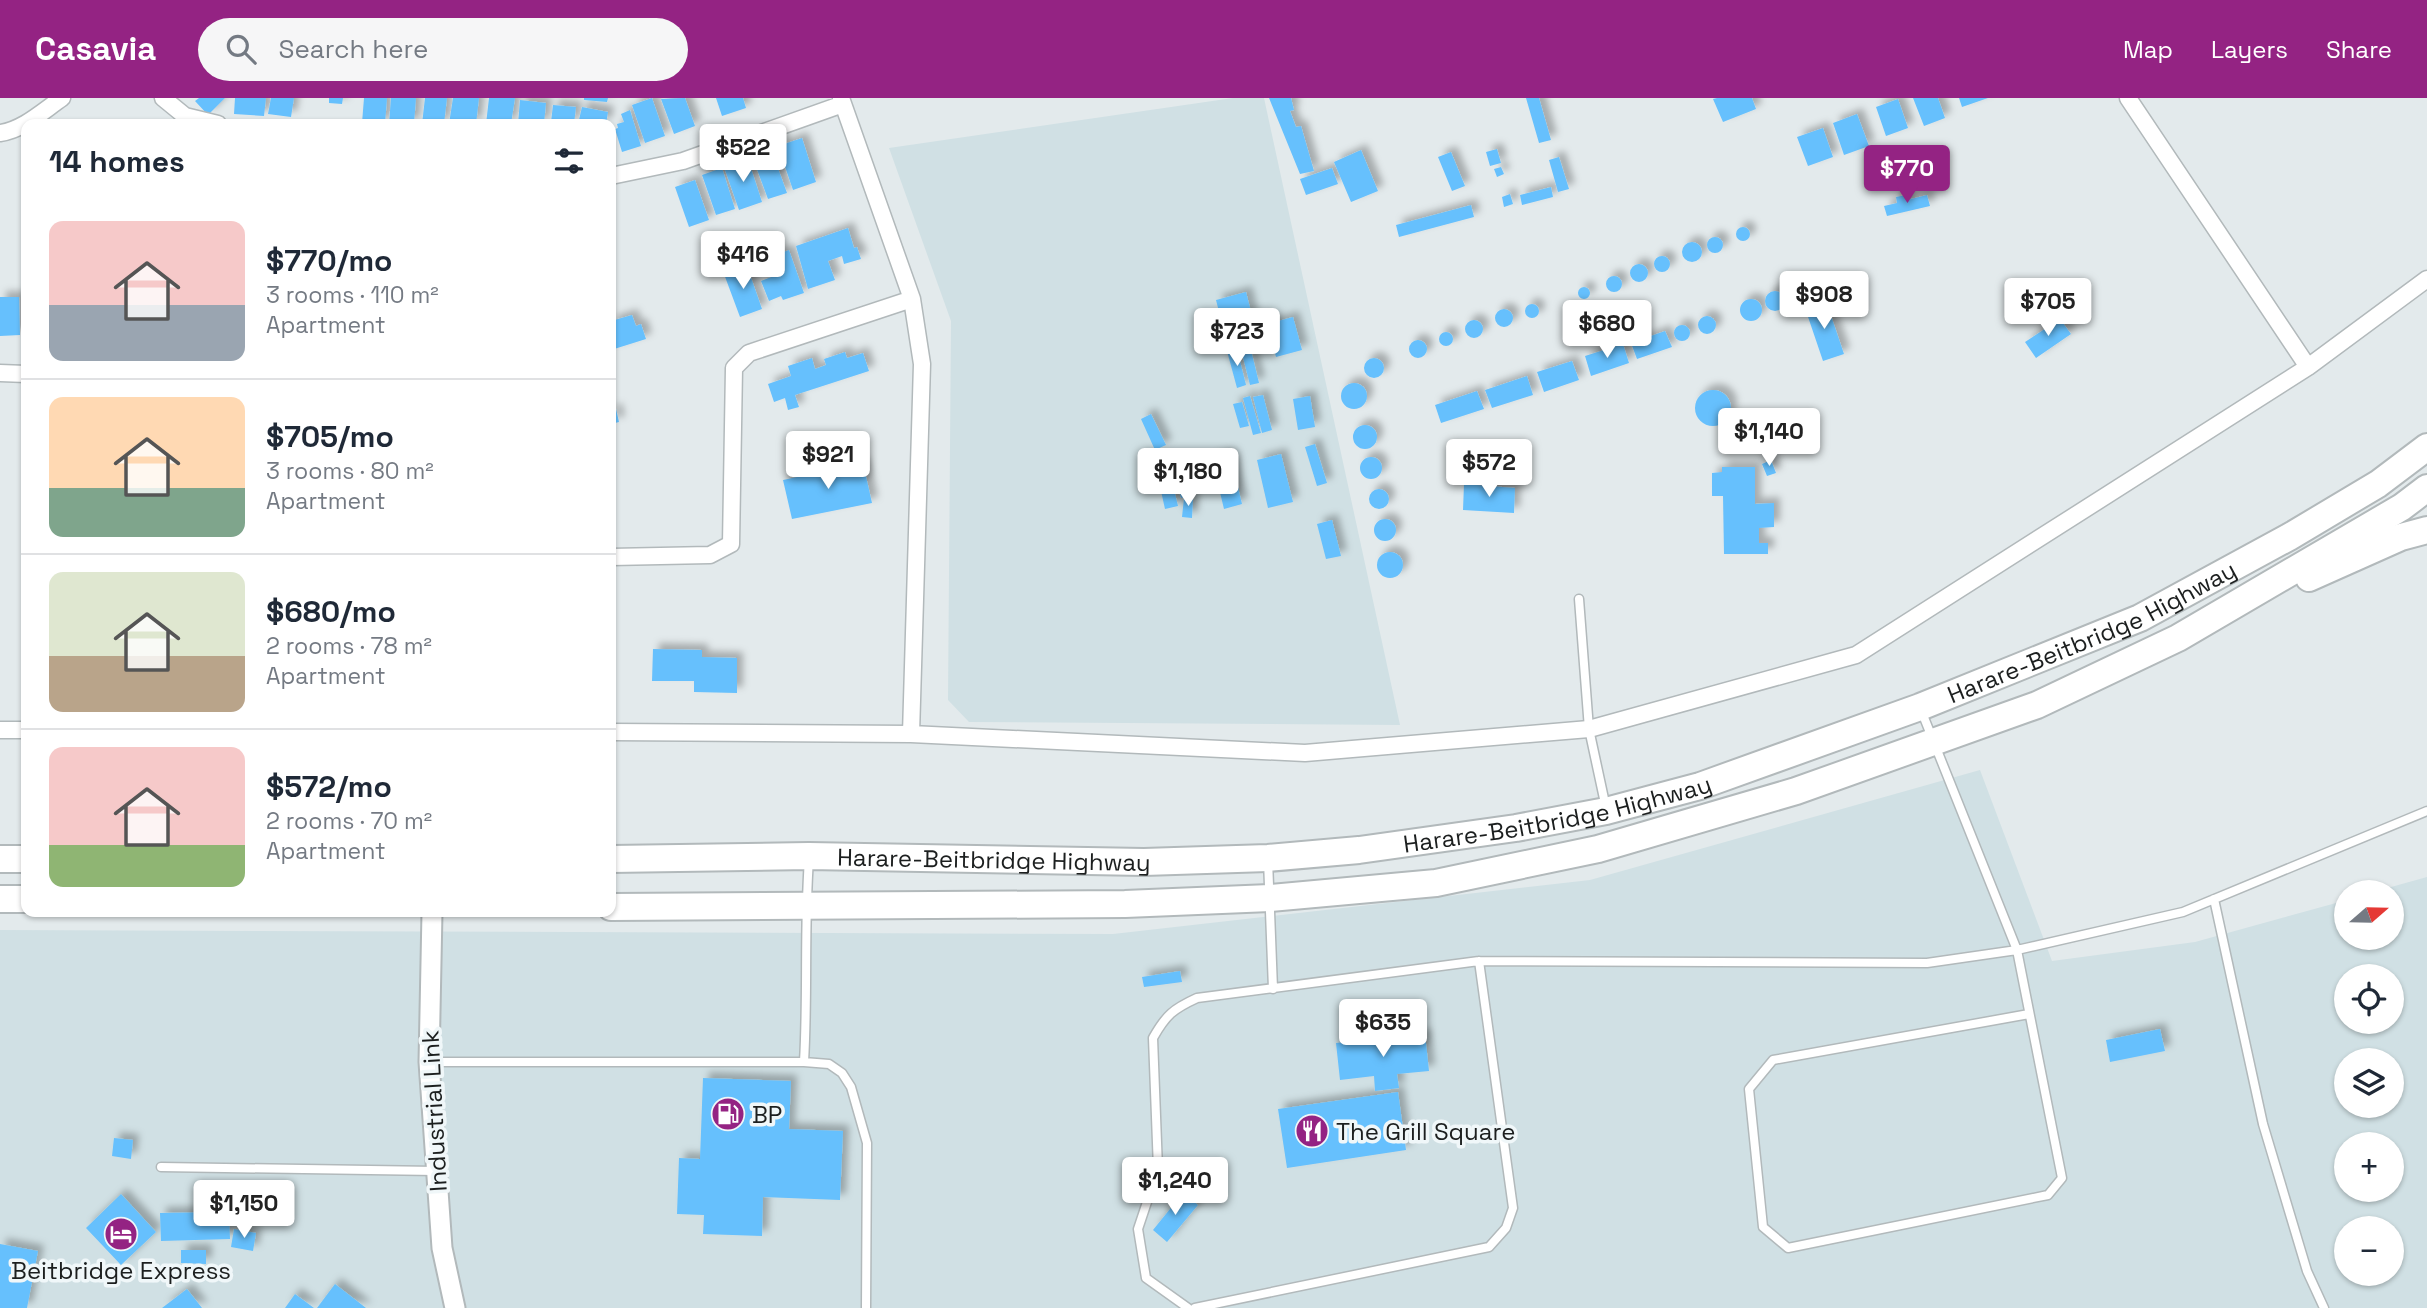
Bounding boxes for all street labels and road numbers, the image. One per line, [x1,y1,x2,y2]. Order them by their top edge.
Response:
street label: Harare-Beitbridge Highway [1943,553,2241,710]
street label: Harare-Beitbridge Highway [1401,768,1715,859]
street label: Harare-Beitbridge Highway [837,841,1151,878]
street label: Industrial Link [414,1029,454,1192]

